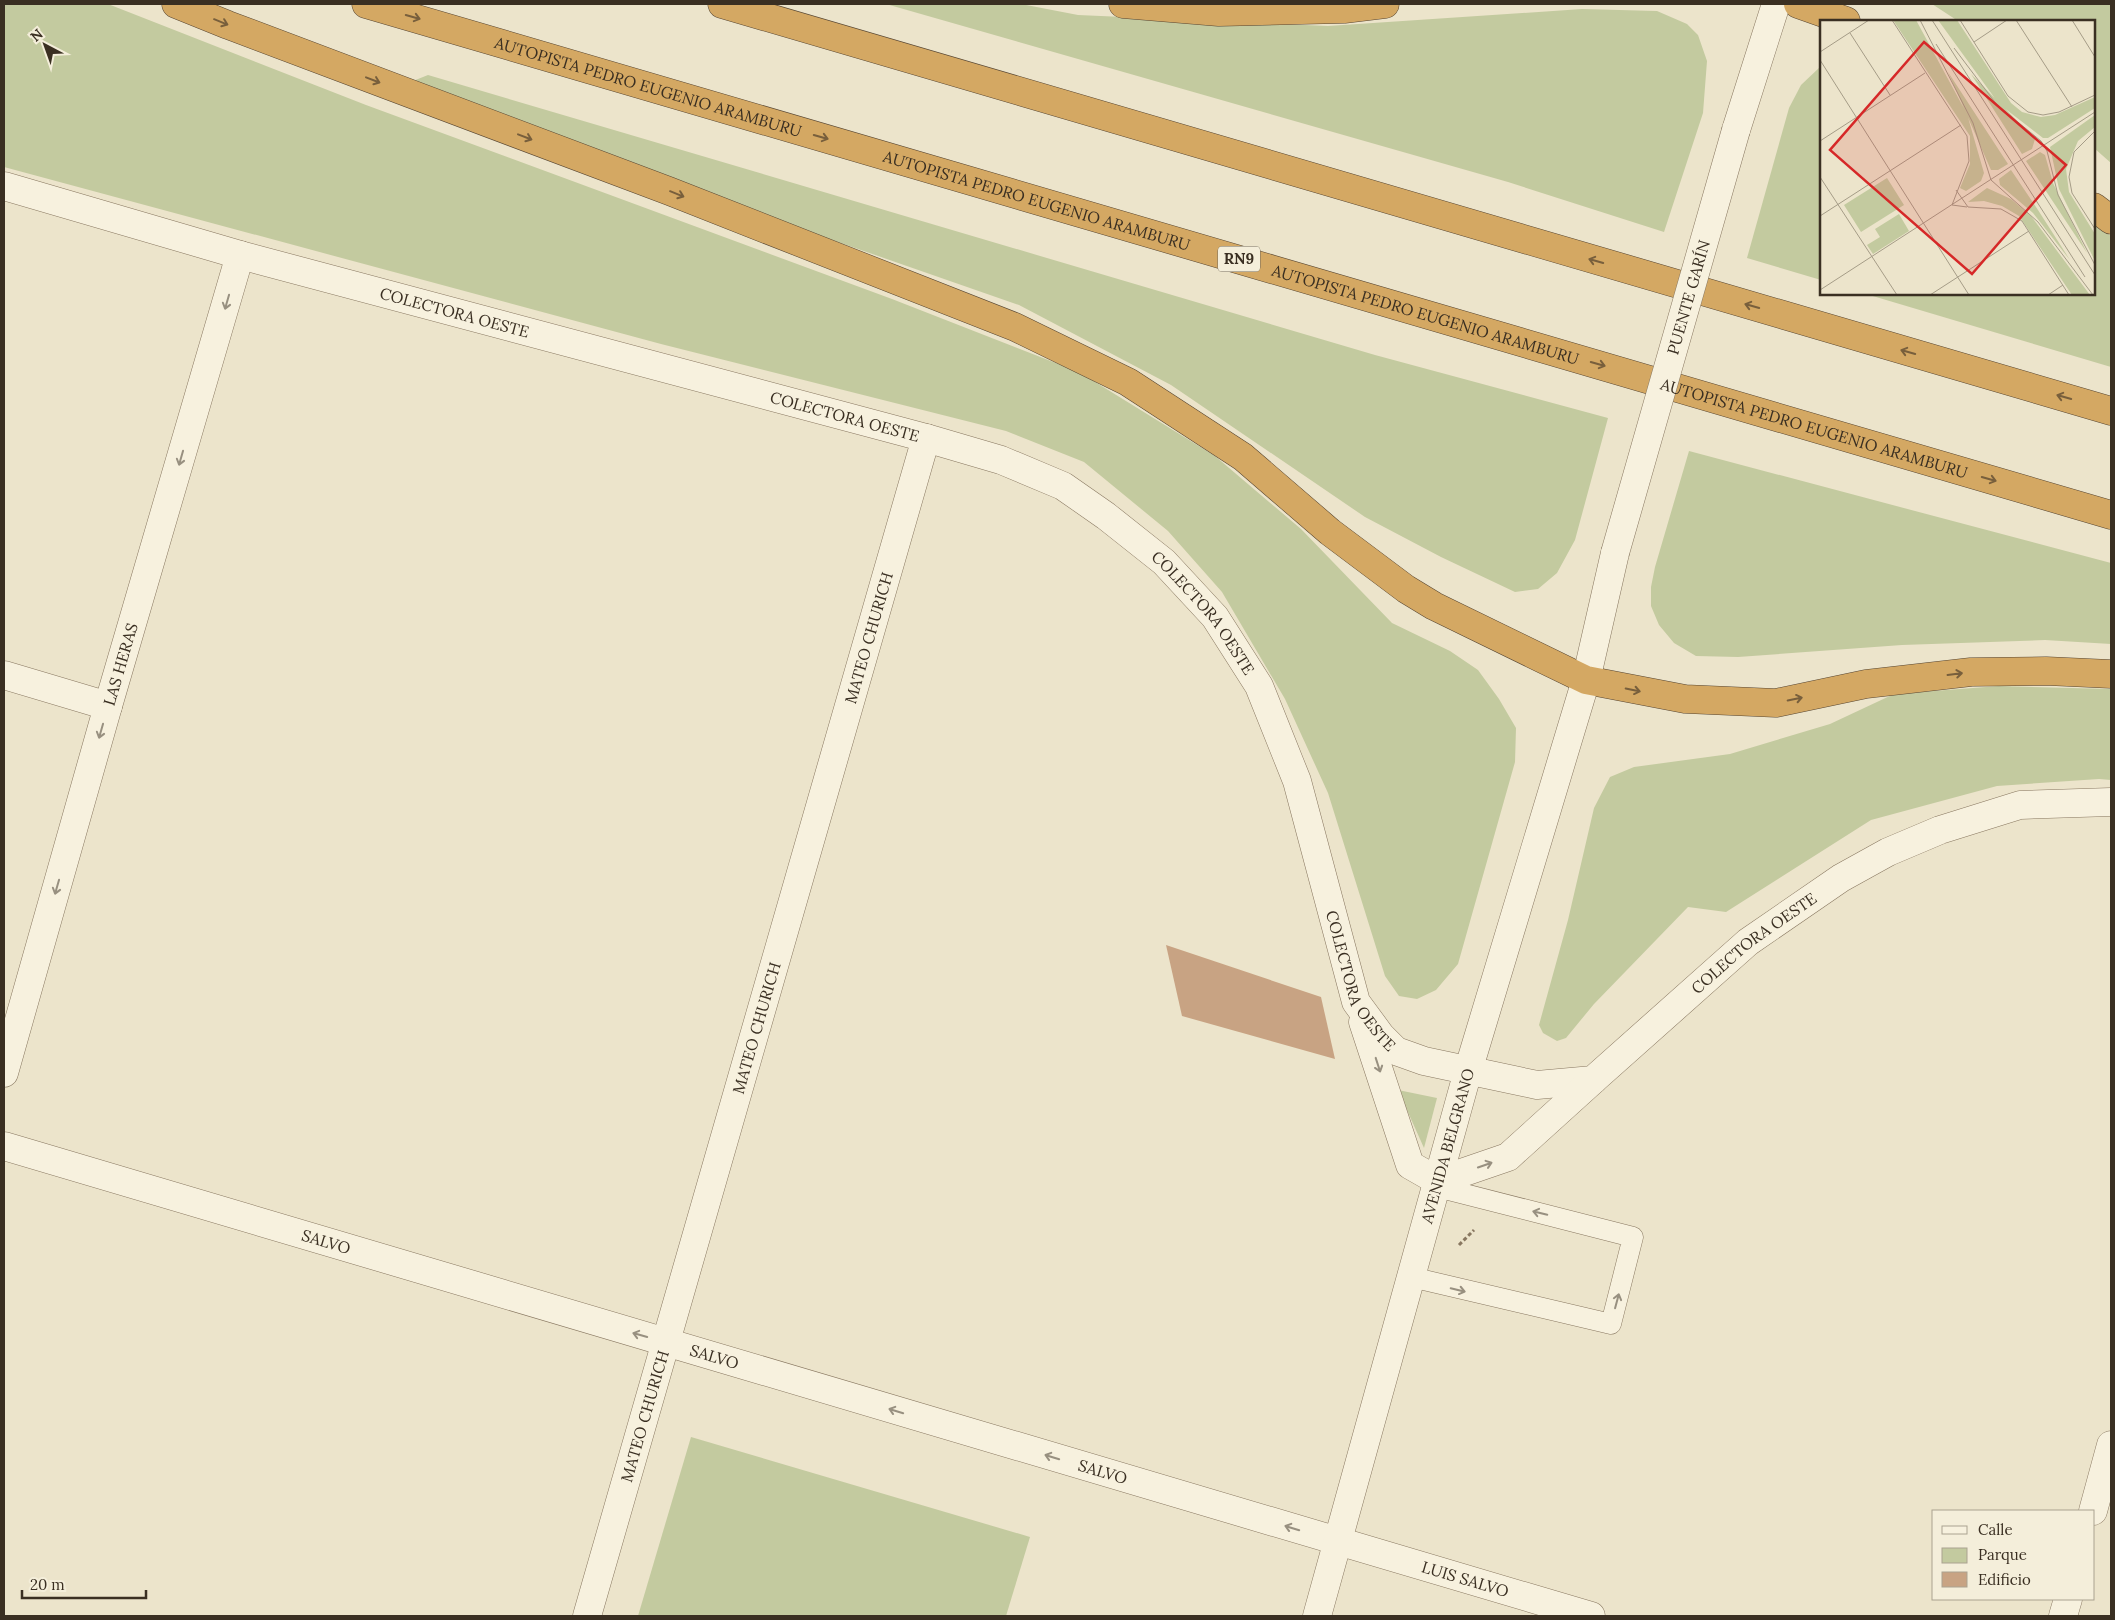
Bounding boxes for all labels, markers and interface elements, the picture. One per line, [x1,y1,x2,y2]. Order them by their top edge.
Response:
one-way arrow [404,13,420,23]
one-way arrow [213,18,228,28]
north arrow [20,20,70,70]
inset map [1820,20,2095,295]
text: N [26,25,47,46]
street label: AUTOPISTA PEDRO EUGENIO ARAMBURU [491,32,804,141]
one-way arrow [365,76,380,85]
one-way arrow [812,132,828,142]
one-way arrow [517,133,532,142]
street label: AUTOPISTA PEDRO EUGENIO ARAMBURU [880,146,1193,255]
one-way arrow [670,190,685,199]
street label: PUENTE GARÍN [1662,238,1714,357]
road number: RN9 [1218,246,1260,272]
one-way arrow [1589,255,1605,265]
street label: AUTOPISTA PEDRO EUGENIO ARAMBURU [1269,260,1581,369]
street label: COLECTORA OESTE [378,283,532,342]
one-way arrow [221,293,231,309]
one-way arrow [1745,301,1761,311]
one-way arrow [1901,346,1917,356]
one-way arrow [1590,360,1606,369]
street label: AUTOPISTA PEDRO EUGENIO ARAMBURU [1657,373,1970,482]
street label: COLECTORA OESTE [768,387,922,446]
one-way arrow [2057,392,2073,402]
one-way arrow [175,449,185,465]
one-way arrow [1981,474,1997,484]
street label: COLECTORA OESTE [1148,546,1259,678]
street label: MATEO CHURICH [840,570,897,706]
street label: LAS HERAS [99,620,142,708]
one-way arrow [1947,669,1963,679]
one-way arrow [1625,686,1641,696]
one-way arrow [1786,694,1802,703]
one-way arrow [96,723,105,739]
one-way arrow [51,879,61,895]
street label: COLECTORA OESTE [1687,888,1820,998]
street label: COLECTORA OESTE [1322,908,1400,1055]
street label: MATEO CHURICH [728,960,785,1096]
one-way arrow [1374,1056,1383,1072]
street label: AVENIDA BELGRANO [1416,1066,1478,1226]
one-way arrow [1476,1160,1492,1170]
one-way arrow [1533,1208,1549,1217]
street label: SALVO [299,1225,353,1258]
one-way arrow [1450,1286,1466,1295]
one-way arrow [1612,1294,1622,1310]
one-way arrow [632,1329,648,1339]
street label: SALVO [688,1340,741,1373]
street label: MATEO CHURICH [616,1348,673,1484]
one-way arrow [889,1405,905,1415]
one-way arrow [1045,1451,1061,1461]
street label: SALVO [1076,1455,1130,1488]
legend [1932,1510,2095,1600]
text: Calle [1978,1520,2013,1539]
one-way arrow [1284,1522,1300,1532]
text: Parque [1978,1545,2027,1564]
street label: LUIS SALVO [1419,1556,1511,1601]
scale bar [22,1568,146,1600]
text: Edificio [1978,1570,2031,1589]
text: 20 m [30,1575,65,1594]

